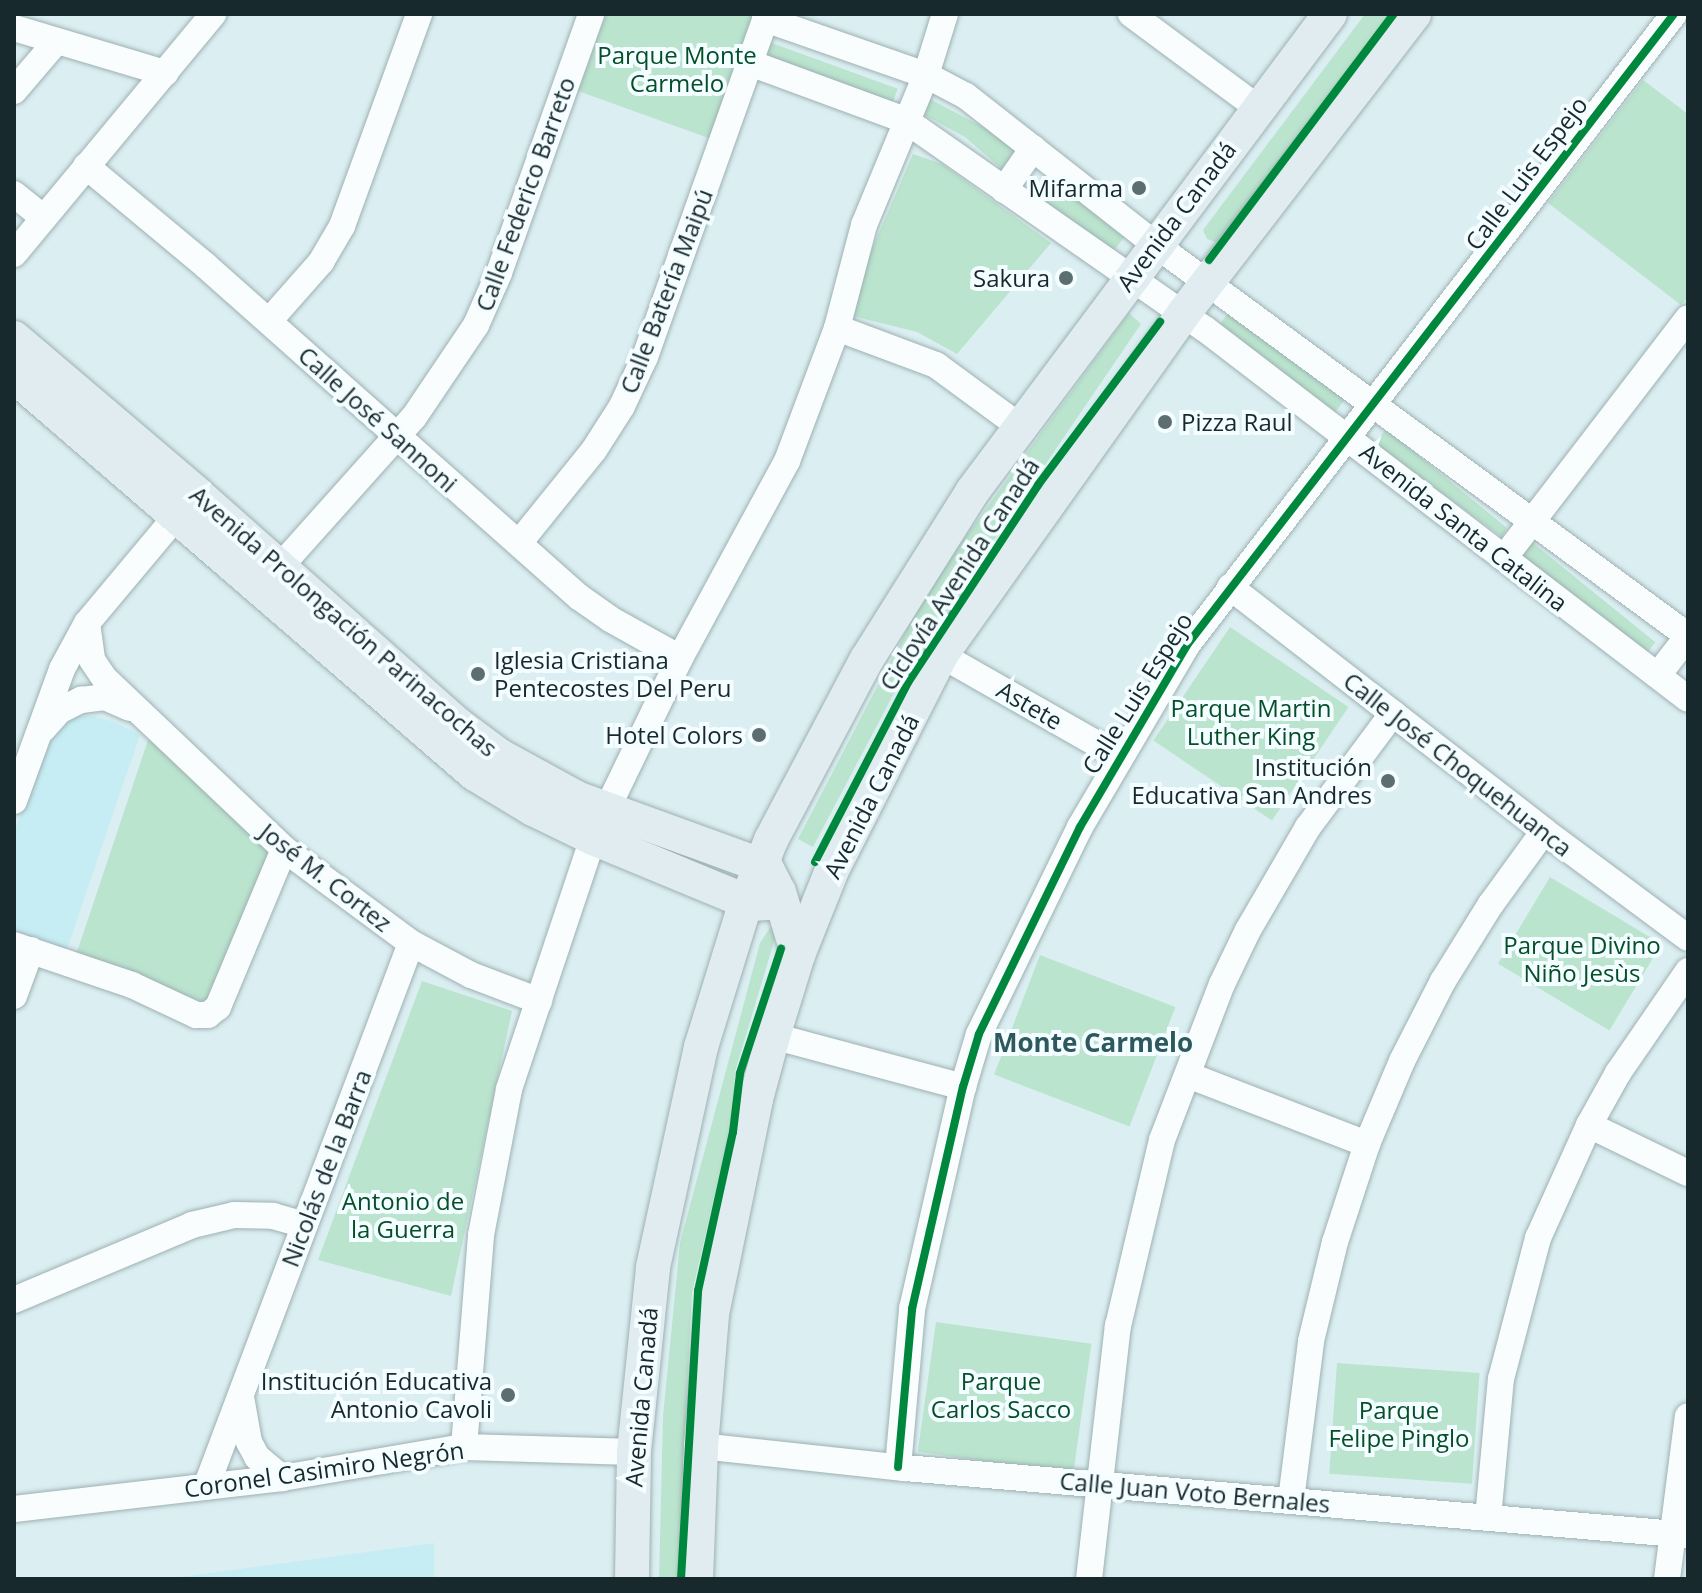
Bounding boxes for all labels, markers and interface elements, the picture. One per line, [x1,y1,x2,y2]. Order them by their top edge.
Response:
park label: Parque Monte Carmelo [597,41,757,97]
street label: Calle Federico Barreto [469,73,581,315]
street label: Calle Luis Espejo [1459,91,1593,255]
street label: Avenida Canadá [1110,135,1242,297]
place label: Mifarma [1029,174,1123,202]
marker: Mifarma [1130,179,1148,197]
street label: Calle Batería Maipú [614,185,718,397]
place label: Sakura [973,264,1050,292]
marker: Sakura [1057,269,1075,287]
street label: Calle José Sannoni [293,340,463,498]
place label: Pizza Raul [1181,408,1292,436]
marker: Pizza Raul [1156,413,1174,431]
street label: Avenida Santa Catalina [1354,437,1574,617]
street label: Ciclovía Avenida Canadá [873,453,1045,695]
street label: Avenida Prolongación Parinacochas [185,480,503,762]
street label: Calle Luis Espejo [1076,607,1198,779]
place label: Iglesia Cristiana Pentecostes Del Peru [494,646,731,702]
marker: Iglesia Cristiana Pentecostes Del Peru [469,665,487,683]
street label: Calle José Choquehuanca [1338,666,1578,862]
street label: Astete [992,675,1068,735]
park label: Parque Martin Luther King [1171,694,1331,750]
street label: Avenida Canadá [817,709,925,883]
place label: Hotel Colors [605,721,743,749]
marker: Hotel Colors [750,726,768,744]
place label: Institución Educativa San Andres [1132,753,1372,809]
marker: Institución Educativa San Andres [1379,772,1397,790]
street label: José M. Cortez [255,817,397,937]
park label: Parque Divino Niño Jesùs [1503,931,1661,987]
district label: Monte Carmelo [993,1027,1193,1059]
street label: Nicolás de la Barra [275,1065,377,1271]
park label: Antonio de la Guerra [342,1187,464,1243]
street label: Avenida Canadá [619,1306,663,1488]
place label: Institución Educativa Antonio Cavoli [261,1367,492,1423]
park label: Parque Carlos Sacco [931,1367,1071,1423]
marker: Institución Educativa Antonio Cavoli [499,1386,517,1404]
park label: Parque Felipe Pinglo [1328,1396,1470,1452]
street label: Coronel Casimiro Negrón [182,1435,466,1503]
street label: Calle Juan Voto Bernales [1058,1466,1332,1518]

